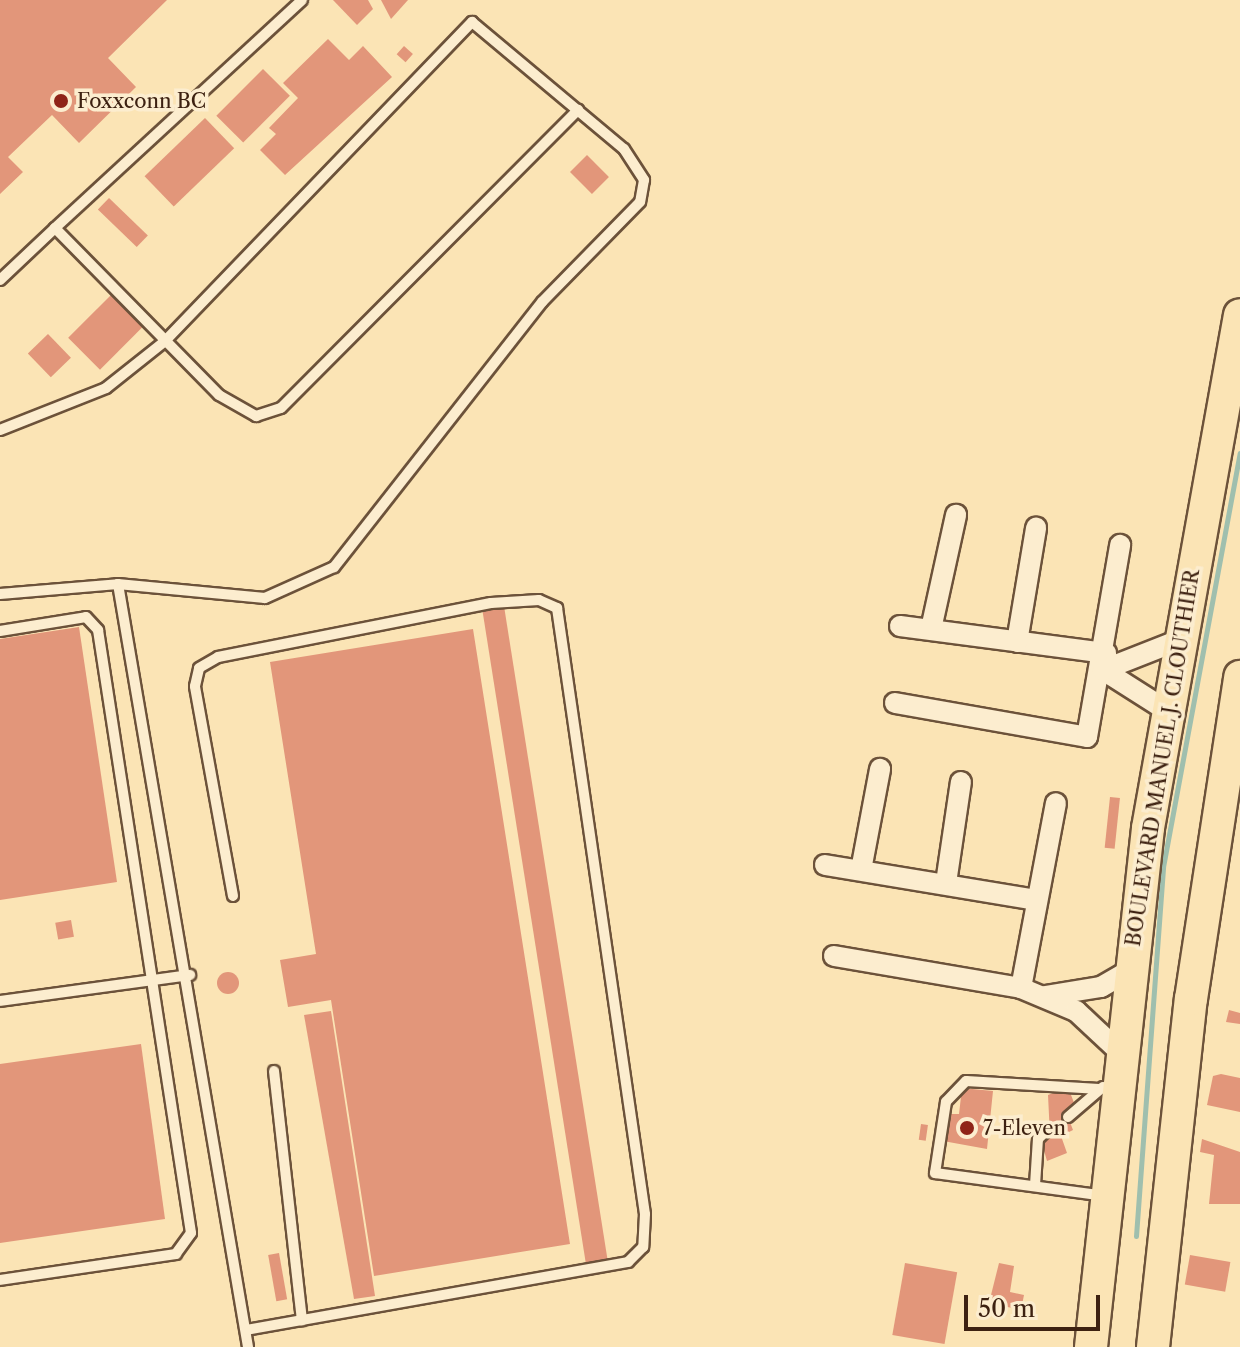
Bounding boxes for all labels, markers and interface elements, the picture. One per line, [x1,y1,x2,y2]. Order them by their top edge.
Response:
place label: Foxxconn BC [77,89,206,113]
marker: Foxxconn BC [52,92,70,110]
street label: BOULEVARD MANUEL J. CLOUTHIER [1121,568,1205,948]
place label: 7-Eleven [983,1116,1066,1140]
marker: 7-Eleven [958,1119,976,1137]
scale bar [968,1279,1104,1329]
text: 50 m [978,1294,1035,1323]

